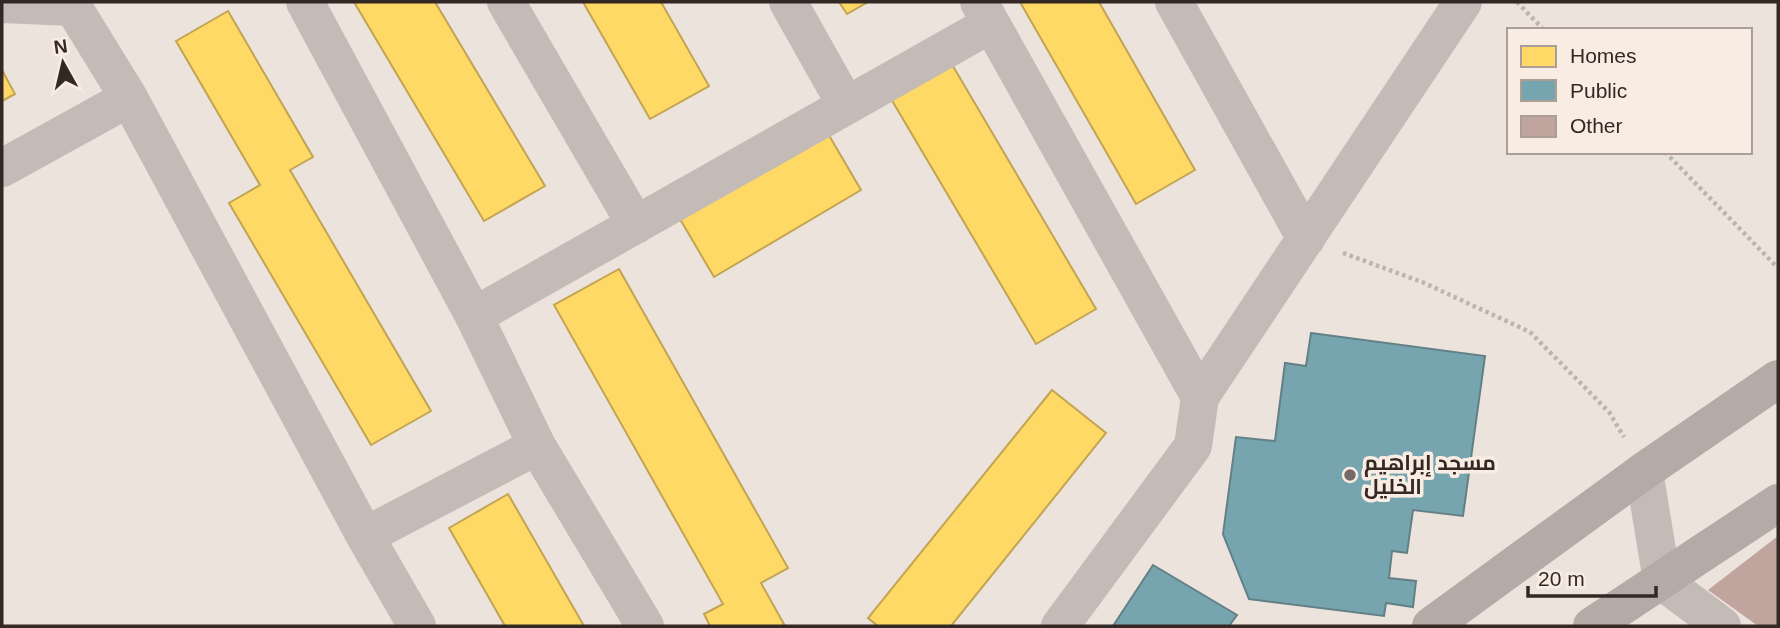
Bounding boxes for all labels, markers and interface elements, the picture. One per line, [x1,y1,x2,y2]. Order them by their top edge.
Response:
north arrow [28,28,98,98]
legend [1507,28,1752,154]
text: N [52,35,69,58]
text: Homes [1570,44,1637,67]
text: Public [1570,79,1627,102]
text: Other [1570,114,1623,137]
place label: مسجد إبراهيم الخليل [1364,451,1496,499]
marker: مسجد إبراهيم الخليل [1342,467,1358,483]
scale bar [1528,554,1656,598]
text: 20 m [1538,567,1585,590]

